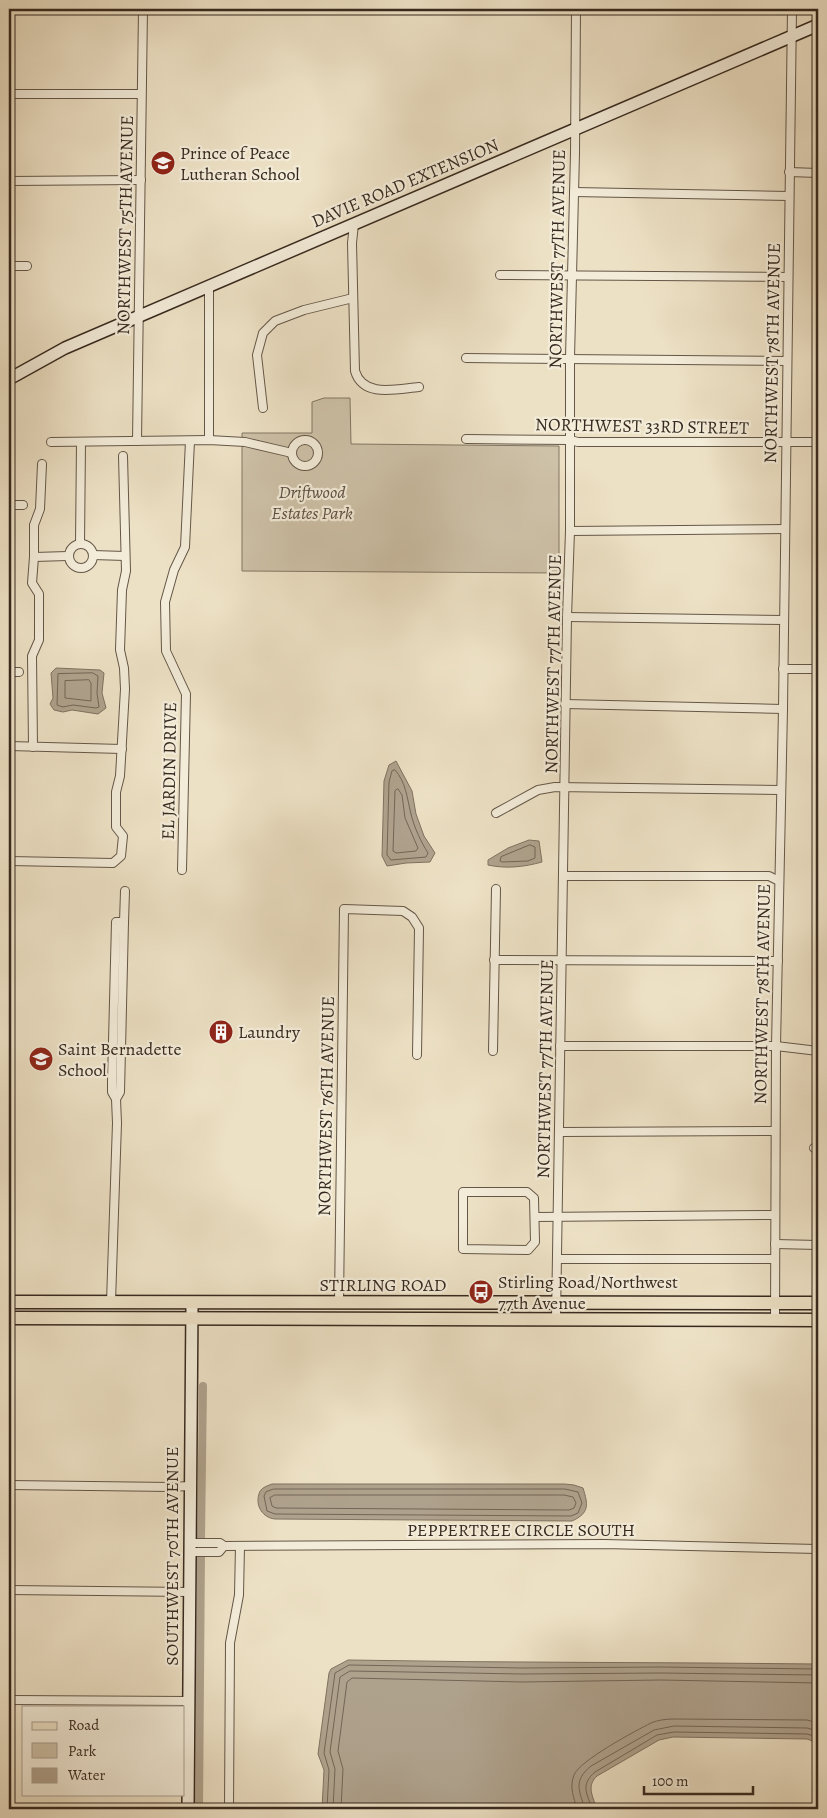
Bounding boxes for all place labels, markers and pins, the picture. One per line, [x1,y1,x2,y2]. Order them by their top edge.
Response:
place label: Prince of Peace Lutheran School [180,141,300,186]
school or university icon: Prince of Peace Lutheran School [150,150,176,176]
building icon: Laundry [208,1019,234,1045]
place label: Laundry [238,1020,301,1044]
place label: Saint Bernadette School [58,1037,181,1082]
school or university icon: Saint Bernadette School [28,1046,54,1072]
place label: Stirling Road/Northwest 77th Avenue [498,1270,678,1315]
bus stop icon: Stirling Road/Northwest 77th Avenue [468,1279,494,1305]

